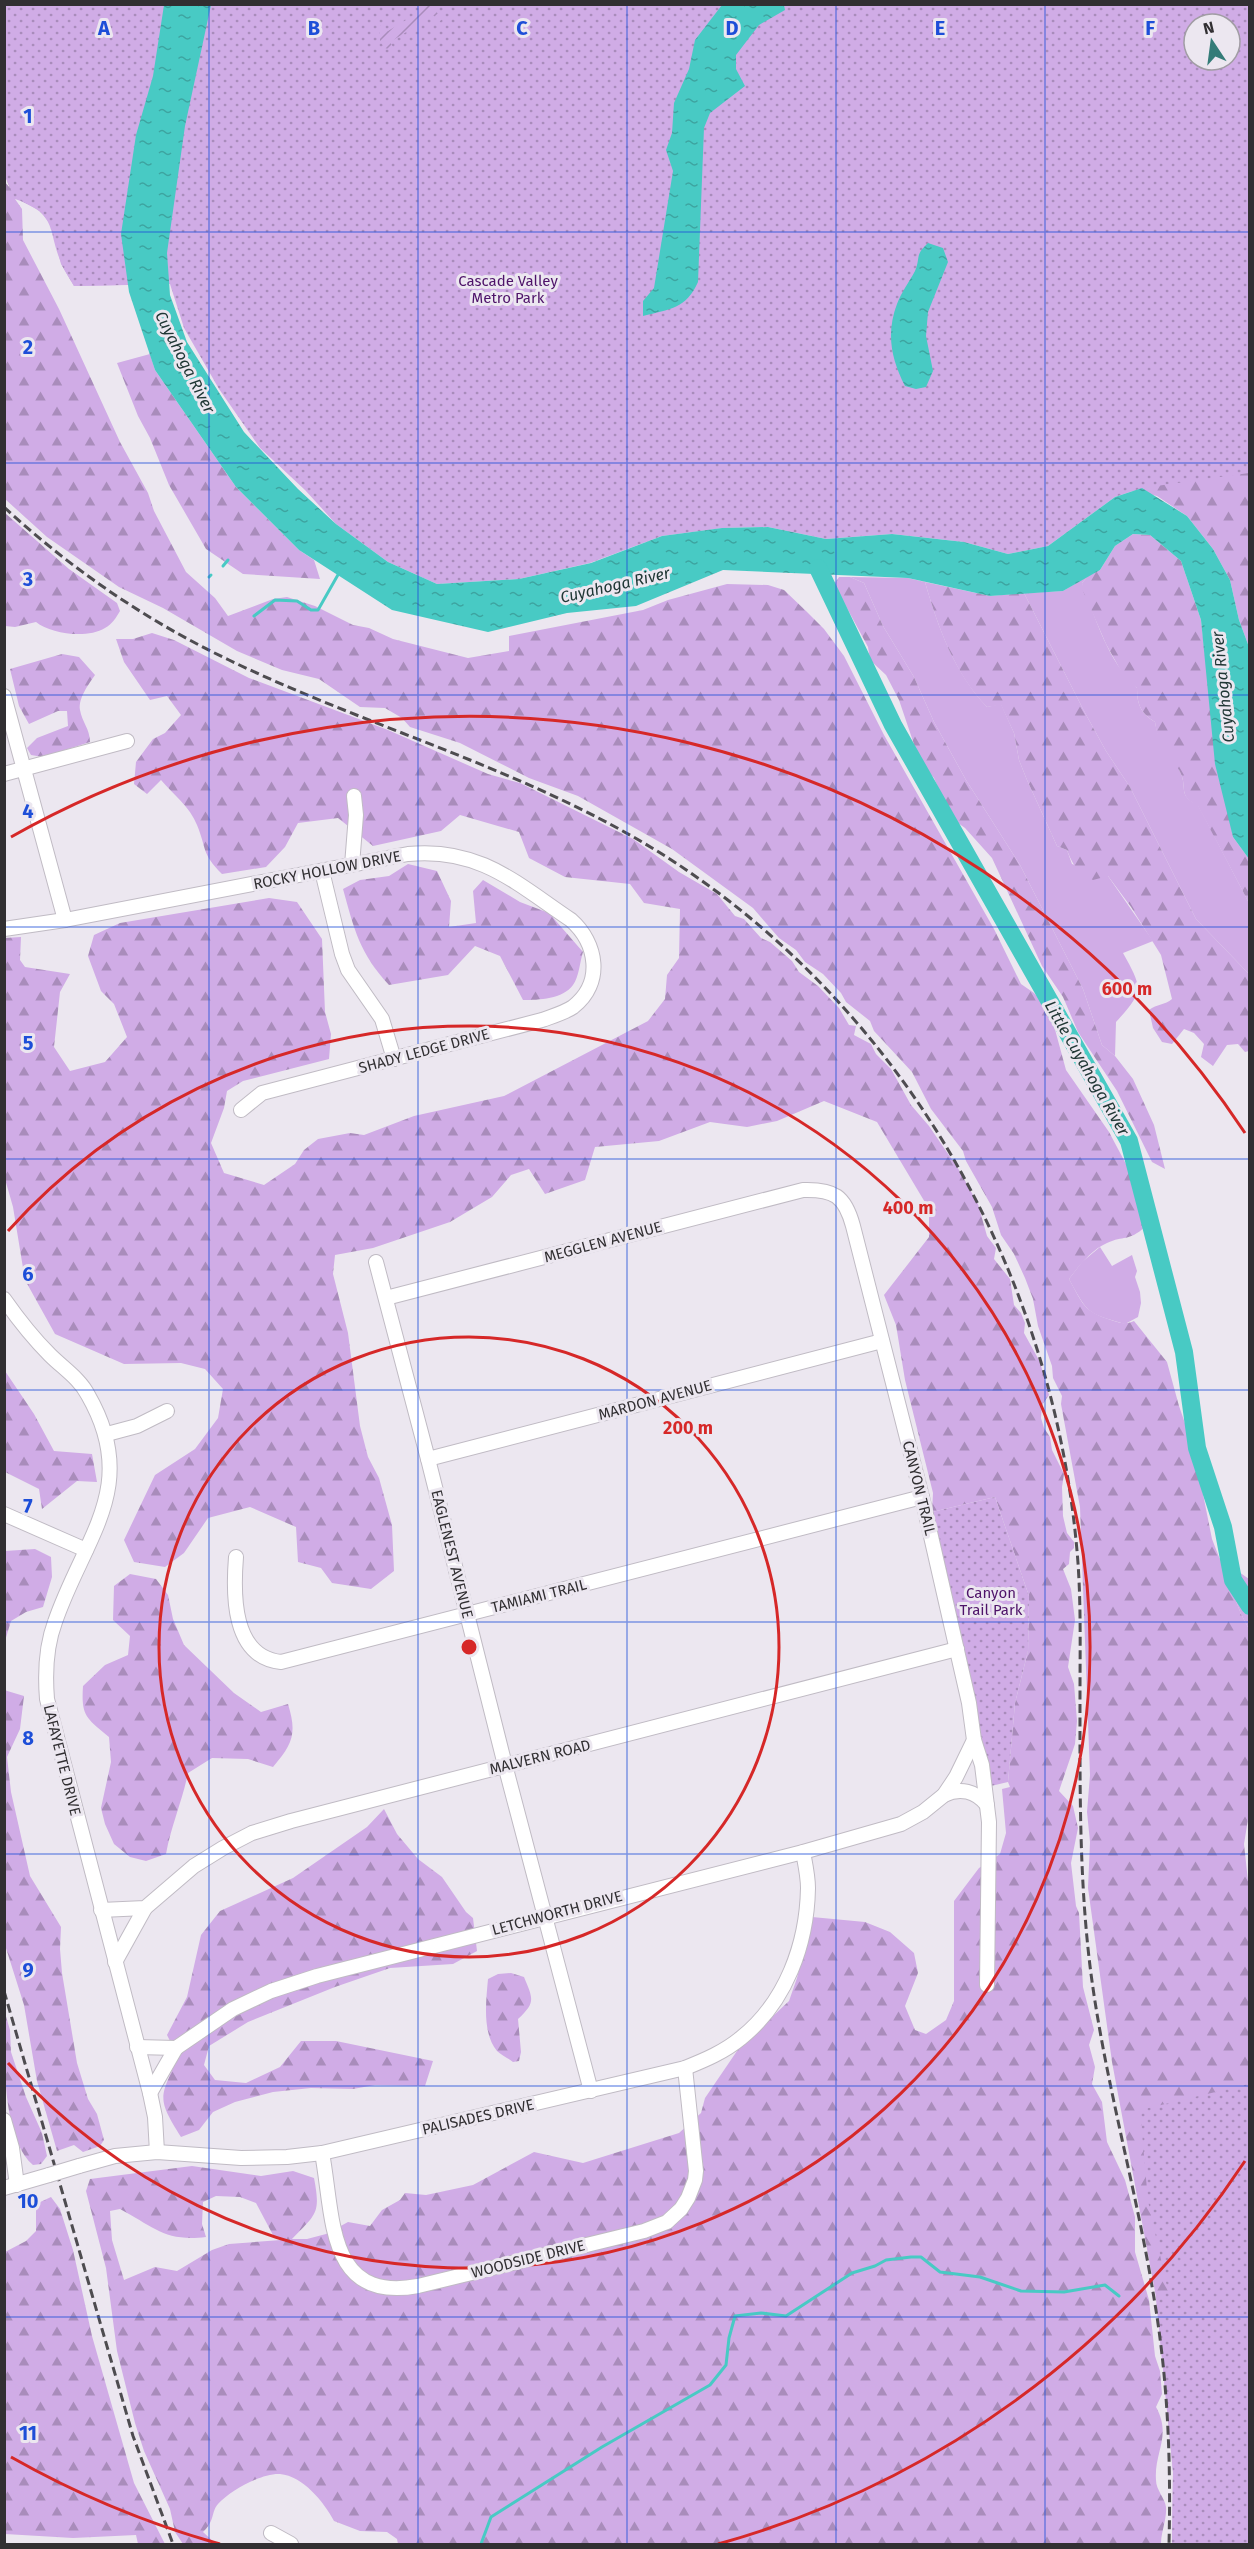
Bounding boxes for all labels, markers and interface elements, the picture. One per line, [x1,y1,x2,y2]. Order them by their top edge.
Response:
north arrow [1182,12,1242,72]
text: A [97,16,111,40]
text: B [308,16,320,40]
text: C [516,16,528,40]
text: D [725,16,739,40]
text: E [935,16,945,40]
text: F [1145,16,1155,40]
text: N [1201,17,1216,38]
text: 1 [23,104,33,128]
park label: Cascade Valley Metro Park [458,272,558,307]
water label: Cuyahoga River [151,308,219,417]
text: 2 [23,335,33,359]
water label: Cuyahoga River [558,563,673,607]
text: 3 [22,567,33,591]
water label: Cuyahoga River [1208,629,1238,744]
text: 4 [22,799,34,823]
street label: ROCKY HOLLOW DRIVE [252,847,402,893]
text: 600 m [1102,978,1152,1000]
water label: Little Cuyahoga River [1041,997,1134,1139]
street label: SHADY LEDGE DRIVE [357,1025,491,1077]
text: 5 [23,1031,34,1055]
text: 400 m [883,1197,933,1219]
street label: MEGGLEN AVENUE [542,1218,664,1266]
text: 6 [22,1262,34,1286]
street label: MARDON AVENUE [596,1376,714,1424]
text: 200 m [663,1417,713,1439]
street label: CANYON TRAIL [899,1439,940,1538]
street label: EAGLENEST AVENUE [427,1488,477,1620]
text: 7 [23,1494,33,1518]
street label: TAMIAMI TRAIL [489,1575,589,1617]
park label: Canyon Trail Park [960,1584,1023,1619]
centre of rings [459,1637,479,1657]
street label: LAFAYETTE DRIVE [39,1703,85,1817]
text: 8 [22,1726,34,1750]
street label: MALVERN ROAD [488,1736,592,1778]
street label: LETCHWORTH DRIVE [490,1887,624,1939]
text: 9 [22,1958,34,1982]
street label: PALISADES DRIVE [420,2095,536,2139]
text: 10 [18,2189,38,2213]
street label: WOODSIDE DRIVE [469,2236,587,2282]
text: 11 [19,2421,37,2445]

